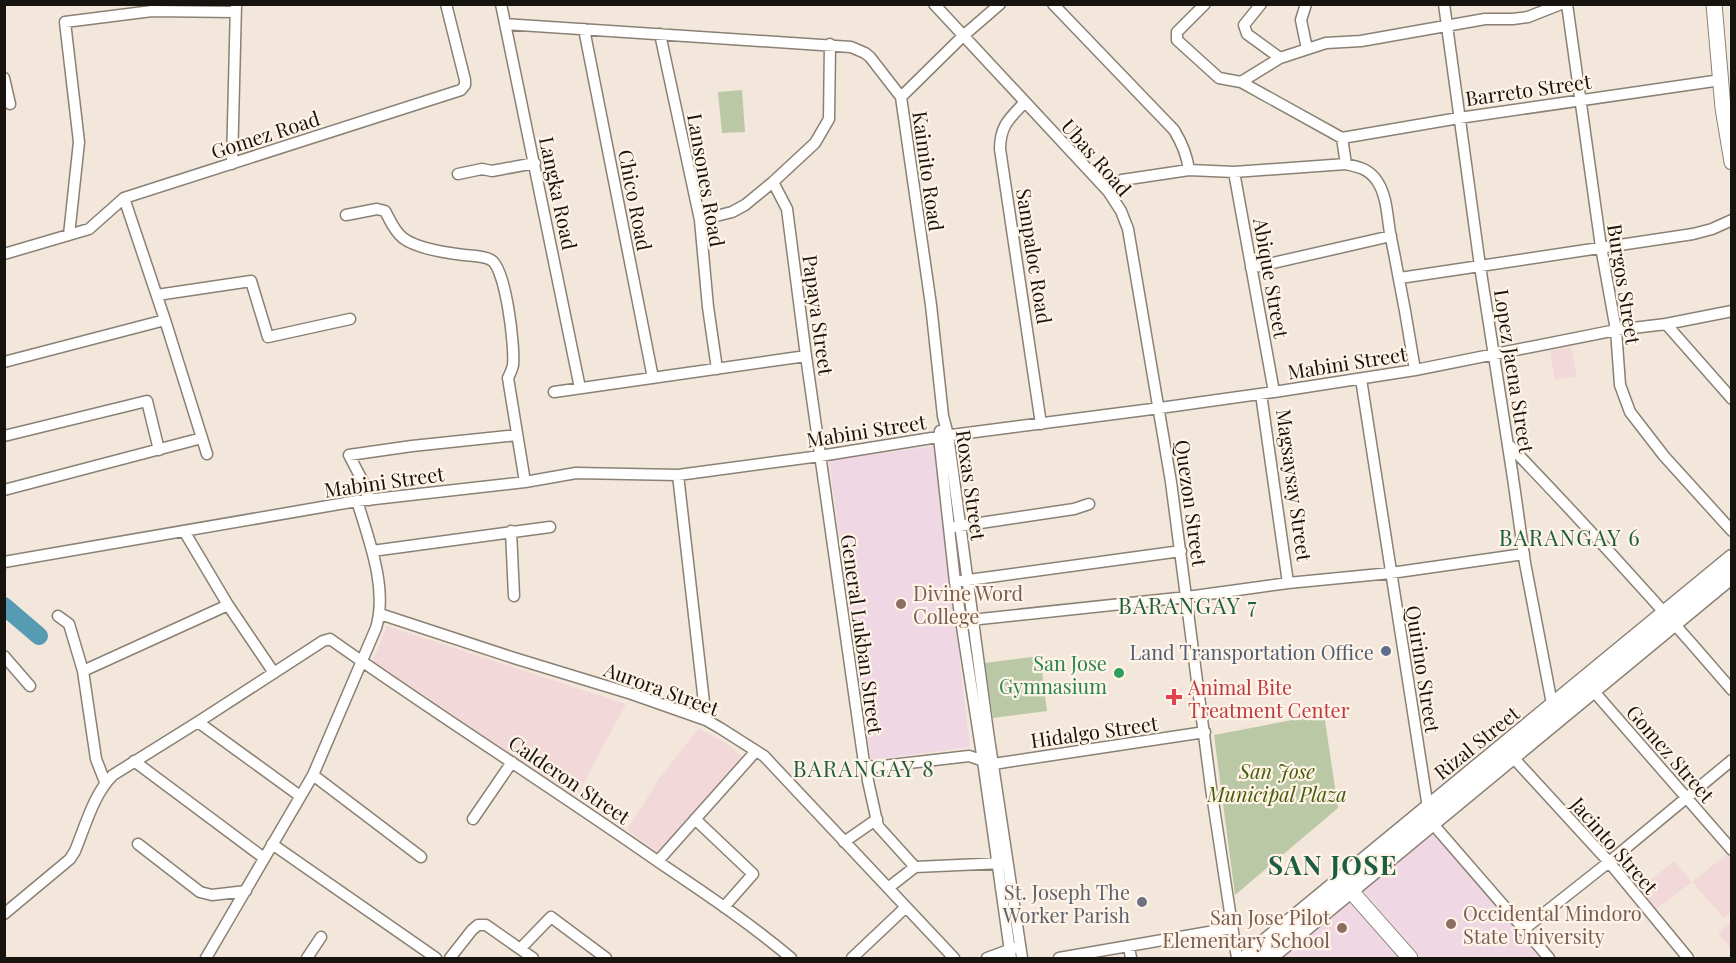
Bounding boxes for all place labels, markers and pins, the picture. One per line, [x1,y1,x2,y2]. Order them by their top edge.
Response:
place label: Divine Word College [913,579,1024,629]
marker: Divine Word College [894,597,908,611]
place label: Land Transportation Office [1129,638,1374,665]
marker: Land Transportation Office [1379,644,1393,658]
place label: San Jose Gymnasium [999,649,1107,699]
marker: San Jose Gymnasium [1112,666,1126,680]
place label: Animal Bite Treatment Center [1187,673,1350,723]
marker: Animal Bite Treatment Center [1165,688,1183,706]
place label: St. Joseph The Worker Parish [1002,878,1130,928]
marker: St. Joseph The Worker Parish [1135,895,1149,909]
place label: Occidental Mindoro State University [1463,899,1642,949]
place label: San Jose Pilot Elementary School [1162,903,1331,953]
marker: Occidental Mindoro State University [1444,917,1458,931]
marker: San Jose Pilot Elementary School [1335,921,1349,935]

